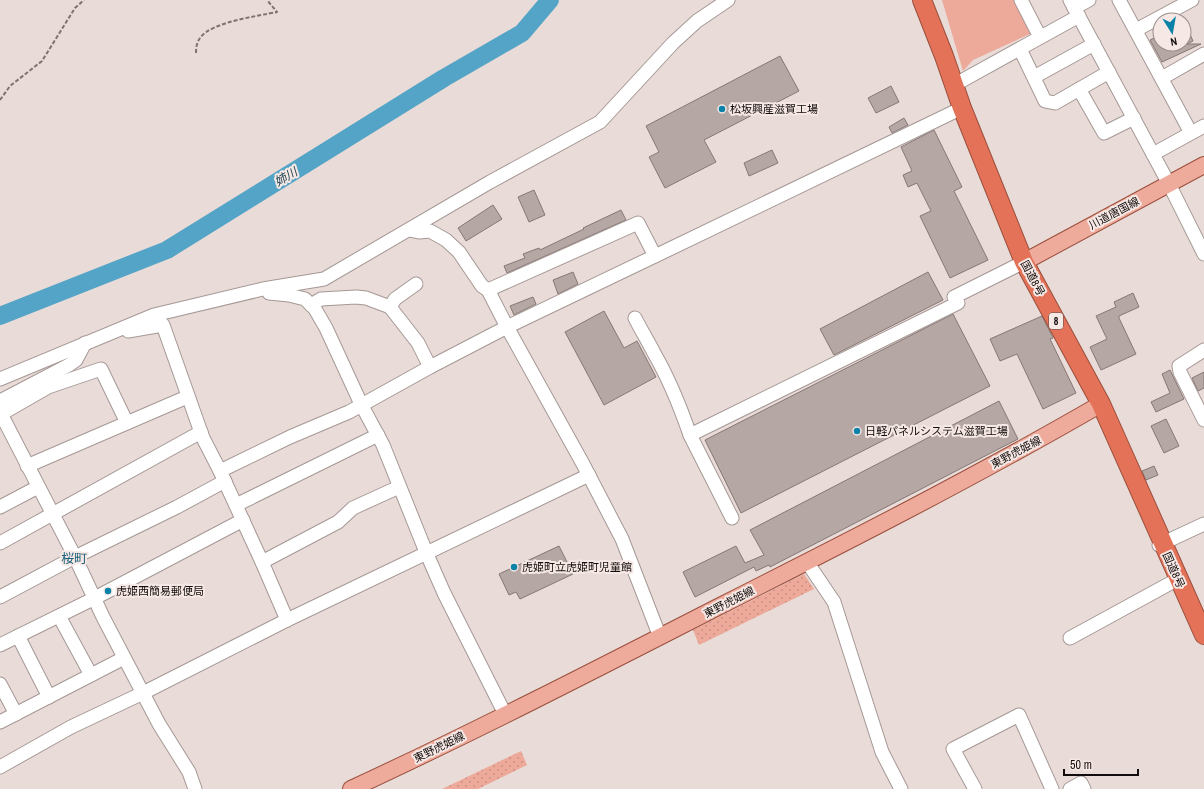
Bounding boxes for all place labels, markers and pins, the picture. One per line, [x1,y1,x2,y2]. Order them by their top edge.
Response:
place label: 松坂興産滋賀工場 [730,102,818,116]
marker: 松坂興産滋賀工場 [717,104,727,114]
place label: 日軽パネルシステム滋賀工場 [865,424,1008,438]
marker: 日軽パネルシステム滋賀工場 [852,426,862,436]
place label: 虎姫町立虎姫町児童館 [522,560,632,574]
marker: 虎姫町立虎姫町児童館 [509,562,519,572]
place label: 虎姫西簡易郵便局 [116,584,204,598]
marker: 虎姫西簡易郵便局 [103,586,113,596]

